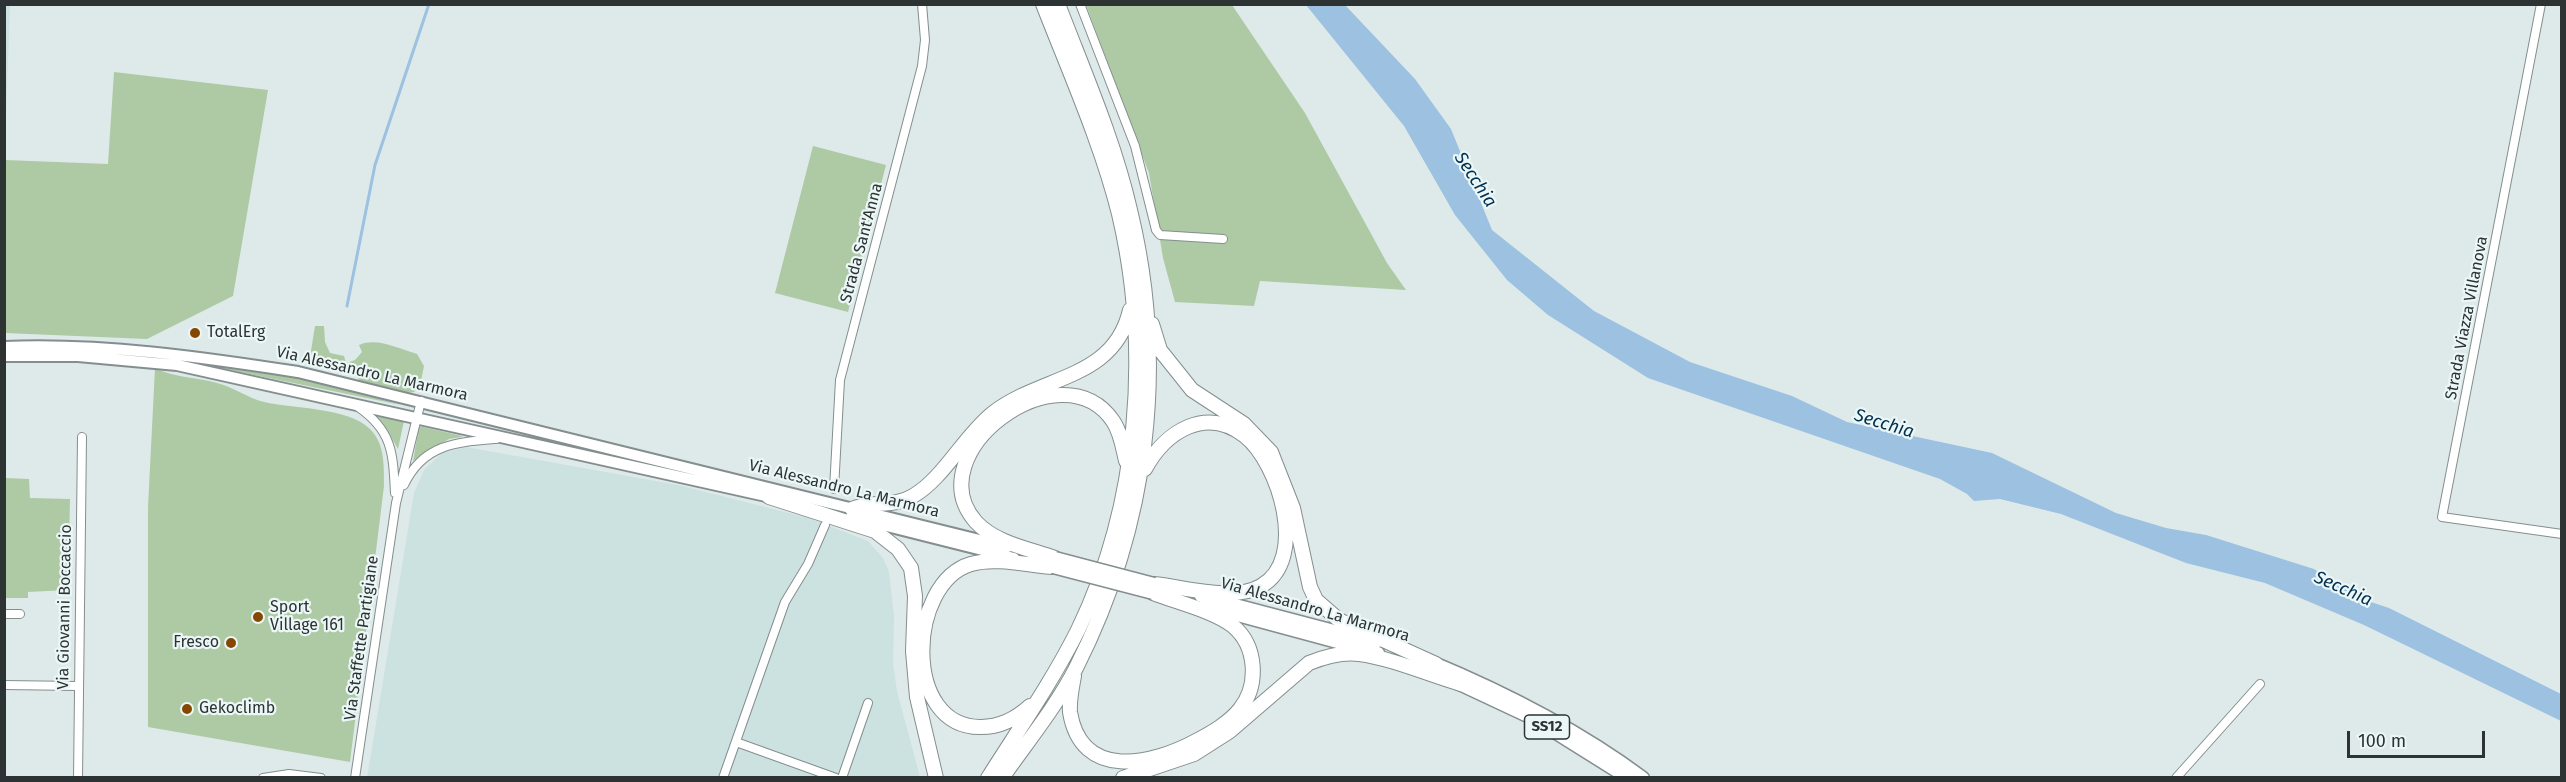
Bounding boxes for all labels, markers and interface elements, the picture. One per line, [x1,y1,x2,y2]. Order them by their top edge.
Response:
water label: Secchia [1449,148,1501,212]
street label: Strada Sant'Anna [837,181,887,305]
street label: Strada Viazza Villanova [2442,234,2492,402]
place label: TotalErg [207,323,265,343]
marker: TotalErg [188,326,202,340]
street label: Via Alessandro La Marmora [274,343,470,405]
water label: Secchia [1852,405,1916,443]
street label: Via Alessandro La Marmora [747,456,941,522]
street label: Via Giovanni Boccaccio [54,524,76,690]
street label: Via Staffette Partigiane [341,554,383,722]
water label: Secchia [2311,567,2375,611]
street label: Via Alessandro La Marmora [1218,574,1412,646]
place label: Sport Village 161 [270,598,344,636]
marker: Sport Village 161 [251,610,265,624]
place label: Fresco [173,633,219,653]
marker: Fresco [224,636,238,650]
place label: Gekoclimb [199,699,275,719]
marker: Gekoclimb [180,702,194,716]
road number: SS12 [1524,715,1570,739]
scale bar [2350,719,2488,757]
text: 100 m [2358,730,2406,752]

